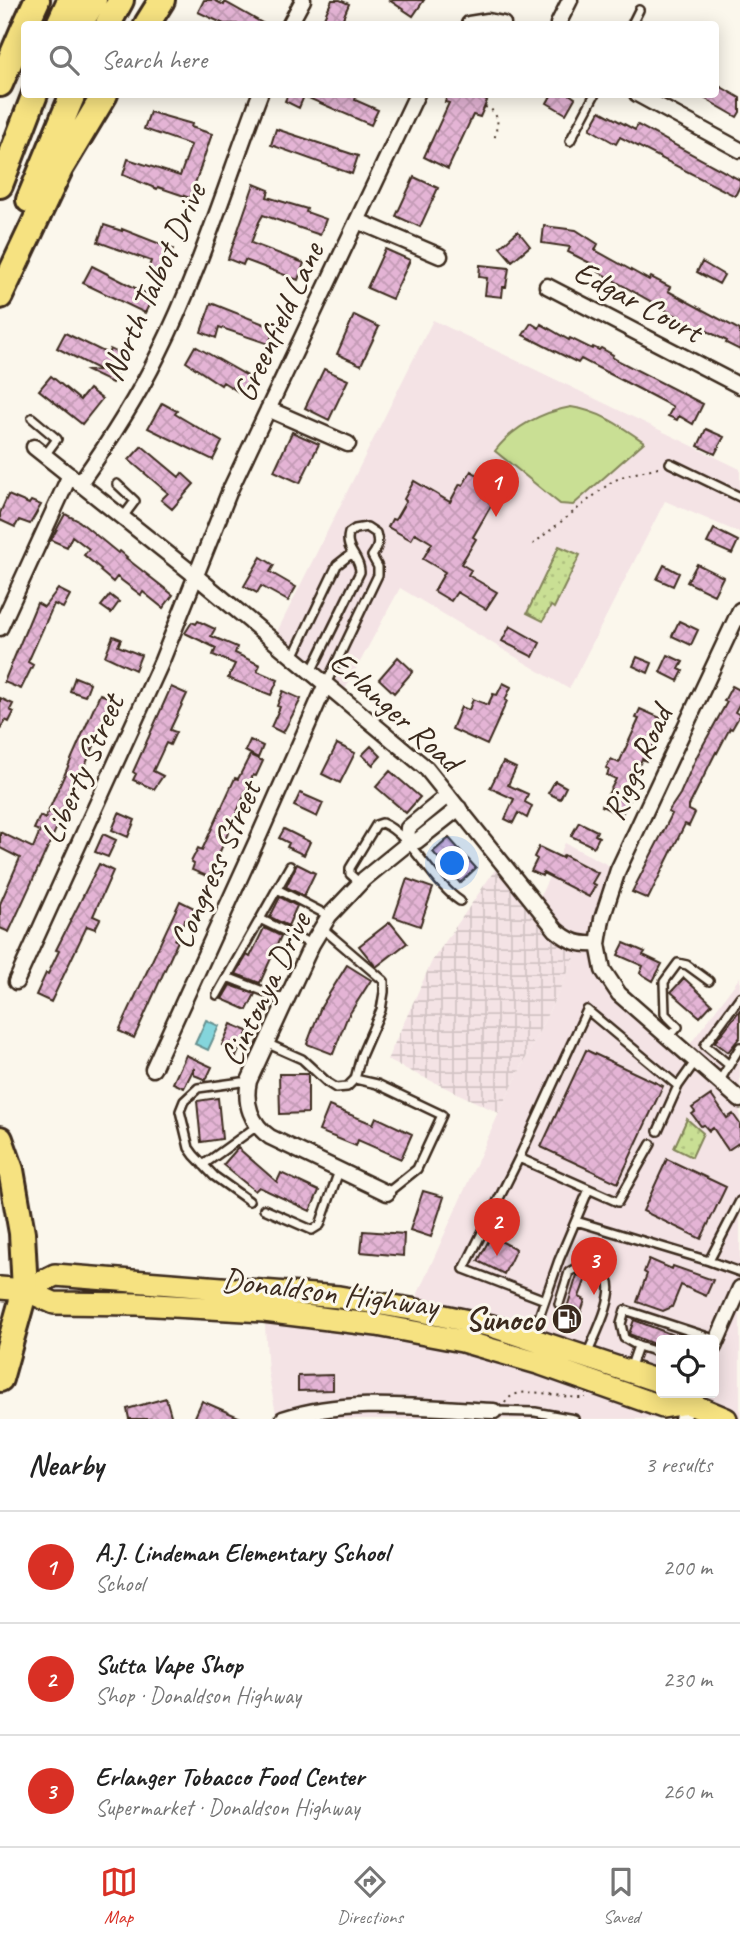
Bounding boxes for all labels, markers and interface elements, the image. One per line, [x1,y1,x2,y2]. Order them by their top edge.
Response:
search box [21,21,719,98]
icon: search [45,41,83,79]
text: Search here [101,43,207,76]
street label: North Talbot Drive [91,175,216,387]
street label: Greenfield Lane [223,234,334,408]
street label: Edgar Court [567,250,712,354]
pin: 1 [473,459,519,517]
street label: Erlanger Road [321,641,474,784]
street label: Liberty Street [30,685,135,850]
street label: Riggs Road [592,695,684,827]
street label: Congress Street [160,772,272,955]
your location [435,846,469,880]
street label: Cintonya Drive [210,903,321,1073]
pin: 2 [474,1198,520,1256]
pin: 3 [571,1237,617,1295]
street label: Donaldson Highway [220,1258,443,1326]
place label: Sunoco [465,1298,546,1340]
fuel station icon: Sunoco [550,1302,584,1336]
map controls [656,1335,719,1398]
button: locate [656,1335,719,1398]
text: Nearby [28,1446,104,1484]
text: 3 results [645,1450,712,1479]
text: A.J. Lindeman Elementary School [95,1536,389,1569]
text: 1 [46,1553,56,1582]
text: 200 m [663,1553,712,1582]
text: School [95,1569,144,1598]
text: Sutta Vape Shop [95,1648,242,1681]
text: 2 [46,1665,56,1694]
text: 230 m [663,1665,712,1694]
text: Shop · Donaldson Highway [95,1681,301,1710]
text: Erlanger Tobacco Food Center [95,1760,364,1793]
text: 3 [46,1777,56,1806]
text: 260 m [663,1777,712,1806]
text: Supermarket · Donaldson Highway [95,1793,359,1822]
tab: Map [100,1863,138,1929]
tab: Directions [337,1863,403,1929]
tab: Saved [602,1863,640,1929]

